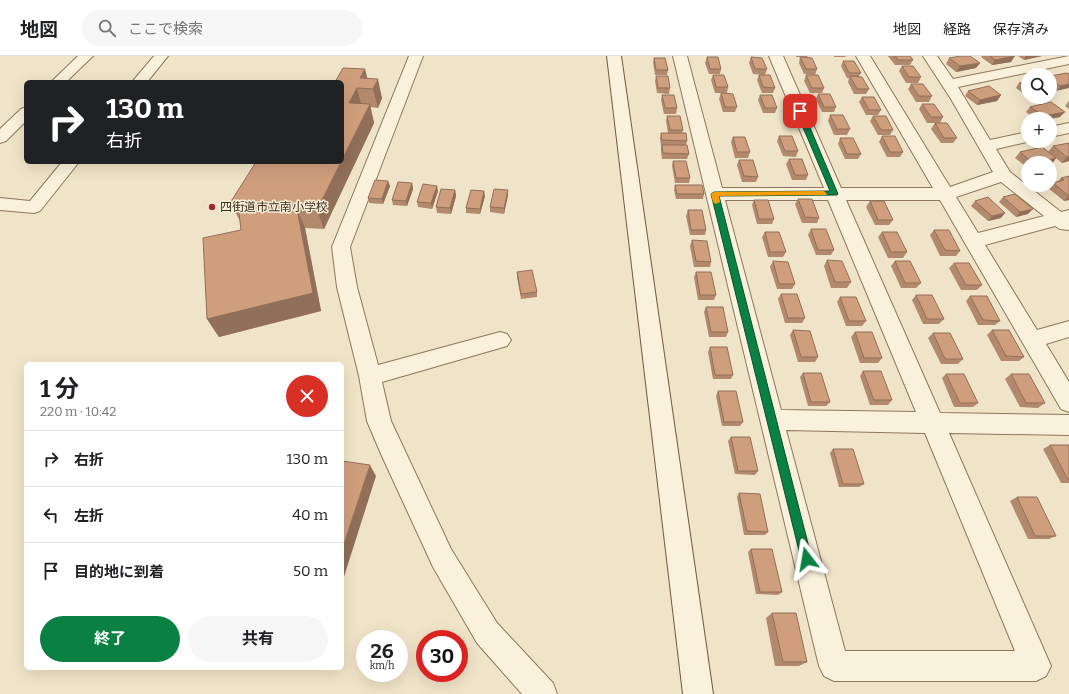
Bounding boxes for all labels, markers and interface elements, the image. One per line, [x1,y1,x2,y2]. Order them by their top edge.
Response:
search box [82,10,362,46]
icon: search [96,17,118,39]
text: 地図 [20,18,58,41]
text: ここで検索 [128,20,203,38]
text: 地図 [893,21,921,38]
text: 経路 [943,21,971,38]
text: 保存済み [993,21,1049,38]
map controls [1021,68,1057,192]
button: search [1021,68,1057,104]
text: 130 m [106,92,184,125]
pin [783,94,817,128]
icon: right [40,96,92,148]
icon: arrive [789,100,811,122]
button: + [1021,112,1057,148]
text: 右折 [106,130,142,152]
button: − [1021,156,1057,192]
place label: 四街道市立南小学校 [220,200,328,214]
marker: 四街道市立南小学校 [207,202,217,212]
text: 1 分 [40,375,79,403]
button: close [286,375,328,417]
text: 220 m · 10:42 [40,404,116,419]
icon: right [40,448,62,470]
text: 130 m [286,450,328,468]
text: 右折 [74,451,104,469]
icon: left [40,504,62,526]
text: 40 m [292,506,328,524]
text: 左折 [74,507,104,525]
position arrow [786,538,828,580]
icon: arrive [40,560,62,582]
text: 50 m [293,562,328,580]
text: 目的地に到着 [74,563,164,581]
button: 終了 [40,616,180,662]
button: 共有 [188,616,328,662]
speed limit sign: 30 [416,630,468,682]
text: 26 [370,639,394,663]
text: km/h [370,660,394,672]

